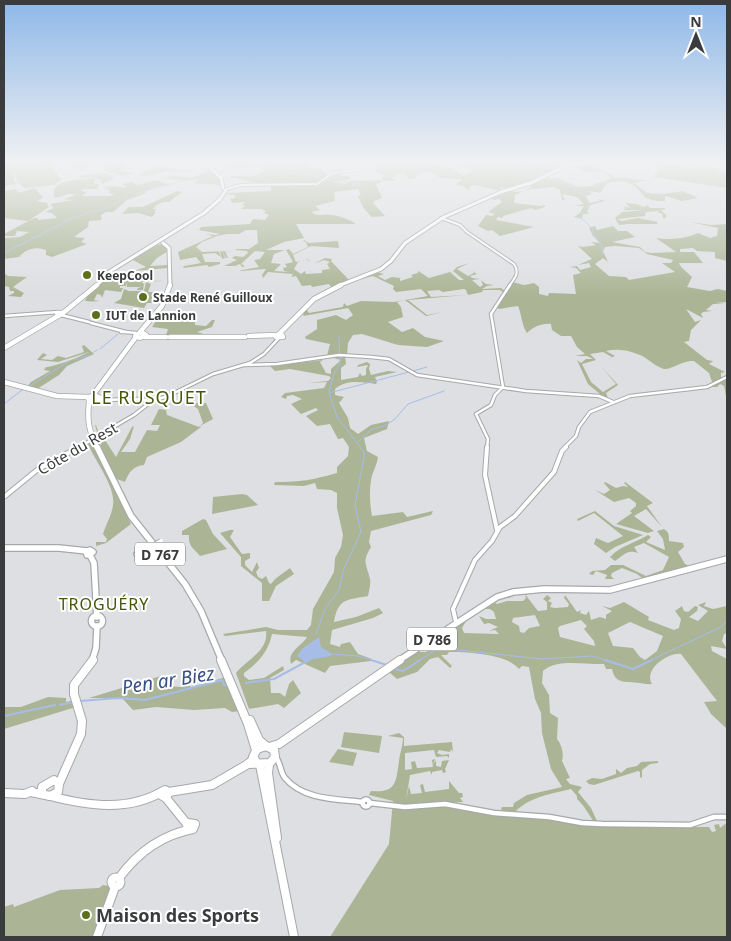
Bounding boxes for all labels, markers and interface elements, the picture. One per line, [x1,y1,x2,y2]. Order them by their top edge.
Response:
north arrow [671,10,721,60]
text: N [690,12,702,31]
place label: KeepCool [97,267,153,284]
marker: KeepCool [81,269,93,281]
place label: Stade René Guilloux [153,289,273,306]
marker: Stade René Guilloux [137,291,149,303]
place label: IUT de Lannion [106,307,196,324]
marker: IUT de Lannion [90,309,102,321]
district label: LE RUSQUET [91,385,207,409]
street label: Côte du Rest [33,417,121,479]
road number: D 767 [135,542,185,566]
district label: TROGUÉRY [59,593,149,615]
road number: D 786 [407,628,457,650]
water label: Pen ar Biez [120,660,217,700]
place label: Maison des Sports [96,903,259,927]
marker: Maison des Sports [80,909,92,921]

